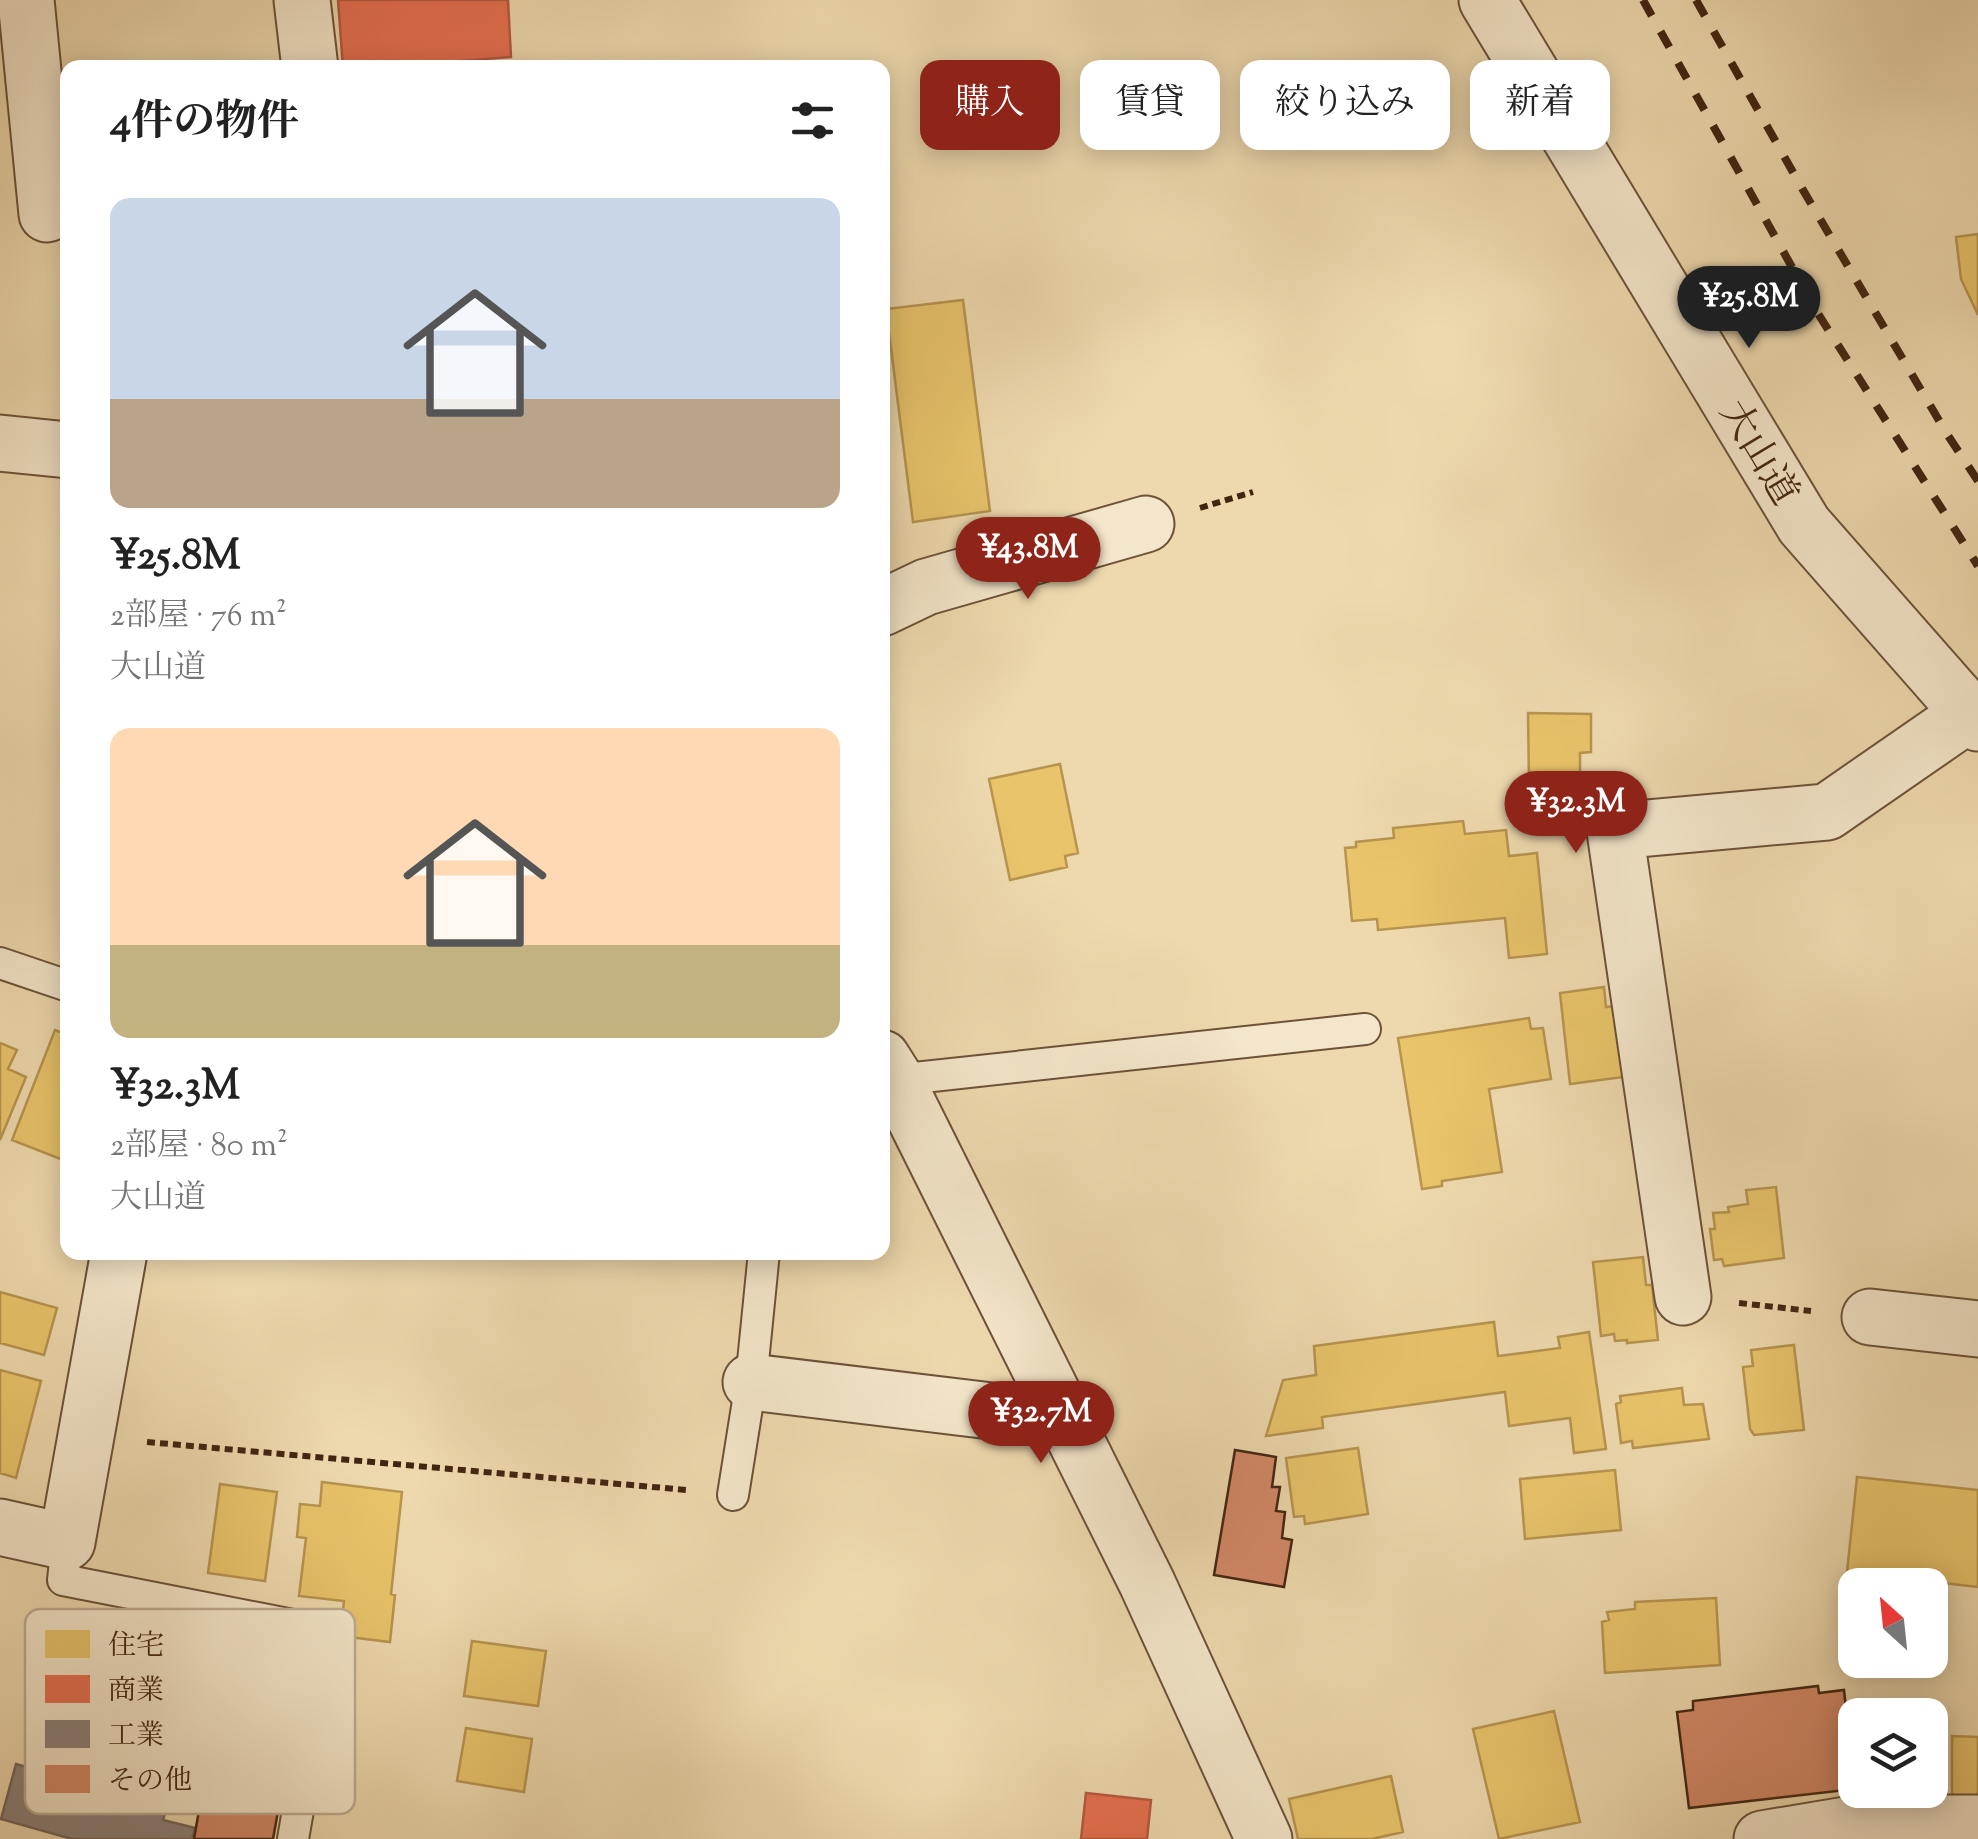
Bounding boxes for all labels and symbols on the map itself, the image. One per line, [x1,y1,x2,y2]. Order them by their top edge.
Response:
pin: ¥25.8M [1668,266,1830,351]
street label: 大山道 [1704,391,1809,517]
pin: ¥43.8M [947,517,1109,602]
pin: ¥32.3M [1495,771,1657,856]
pin: ¥32.7M [960,1381,1122,1466]
north arrow [1838,1568,1948,1678]
legend [25,1609,355,1814]
text: 住宅 [108,1627,164,1667]
text: 商業 [108,1672,164,1712]
text: 工業 [108,1717,164,1757]
text: その他 [108,1762,192,1802]

